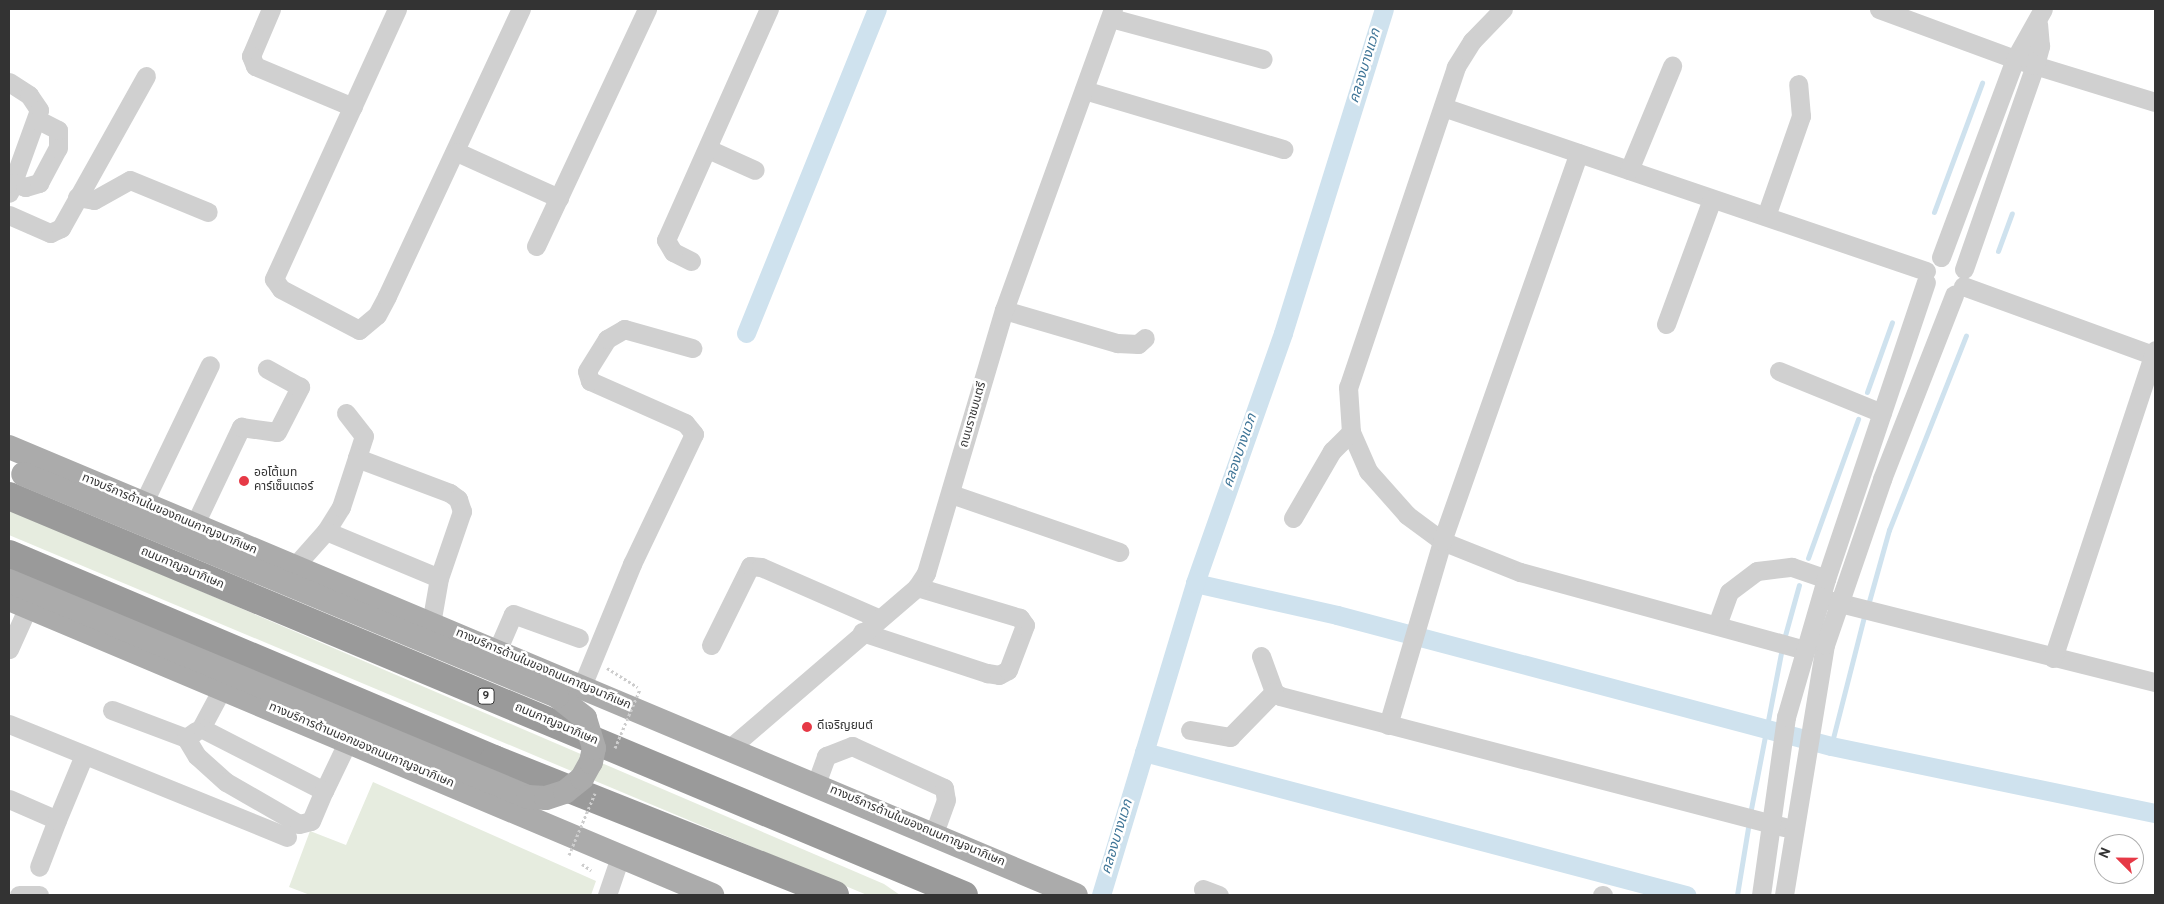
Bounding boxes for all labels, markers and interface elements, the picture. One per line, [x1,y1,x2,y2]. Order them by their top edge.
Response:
water label: คลองบางแวก [1347,27,1385,105]
street label: ถนนราชมนตรี [958,381,990,449]
water label: คลองบางแวก [1221,412,1261,490]
place label: ออโต้เมท คาร์เซ็นเตอร์ [254,467,313,495]
street label: ทางบริการด้านในของถนนกาญจนาภิเษก [79,471,259,559]
marker: ออโต้เมท คาร์เซ็นเตอร์ [238,475,250,487]
street label: ถนนกาญจนาภิเษก [138,545,226,593]
street label: ทางบริการด้านในของถนนกาญจนาภิเษก [453,626,633,714]
road number: 9 [477,688,495,704]
street label: ทางบริการด้านนอกของถนนกาญจนาภิเษก [266,700,456,792]
street label: ถนนกาญจนาภิเษก [512,701,600,749]
place label: ดีเจริญยนต์ [817,720,873,734]
marker: ดีเจริญยนต์ [801,721,813,733]
street label: ทางบริการด้านในของถนนกาญจนาภิเษก [827,783,1007,871]
water label: คลองบางแวก [1099,798,1137,876]
north arrow [2094,834,2144,884]
text: N [2096,845,2115,861]

